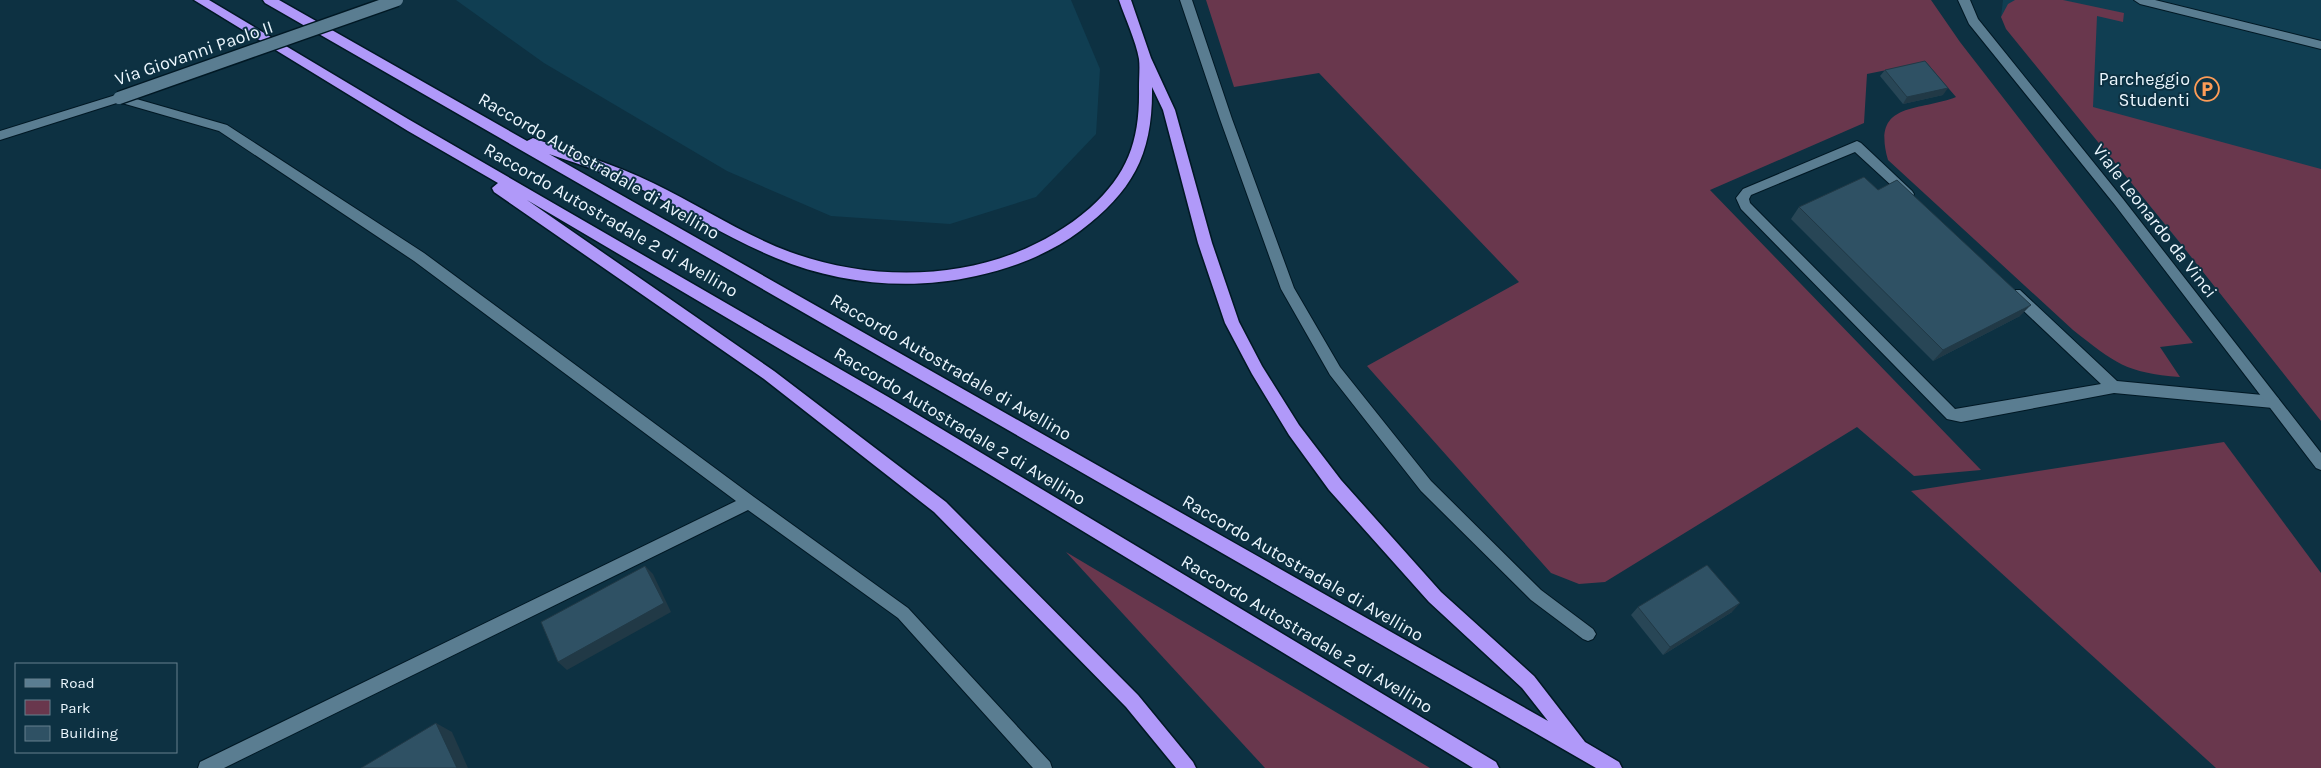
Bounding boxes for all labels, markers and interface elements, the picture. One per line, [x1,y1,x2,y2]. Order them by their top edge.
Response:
street label: Via Giovanni Paolo II [112,16,276,90]
place label: Parcheggio Studenti [2099,68,2190,111]
parking icon: Parcheggio Studenti [2194,76,2220,102]
street label: Raccordo Autostradale di Avellino [474,88,724,244]
street label: Raccordo Autostradale 2 di Avellino [480,138,742,302]
street label: Viale Leonardo da Vinci [2088,140,2222,302]
street label: Raccordo Autostradale di Avellino [826,289,1076,445]
street label: Raccordo Autostradale 2 di Avellino [830,342,1090,510]
street label: Raccordo Autostradale di Avellino [1178,490,1428,646]
street label: Raccordo Autostradale 2 di Avellino [1177,550,1437,718]
legend [15,663,178,753]
text: Road [60,674,95,692]
text: Park [60,699,90,717]
text: Building [60,724,118,742]

